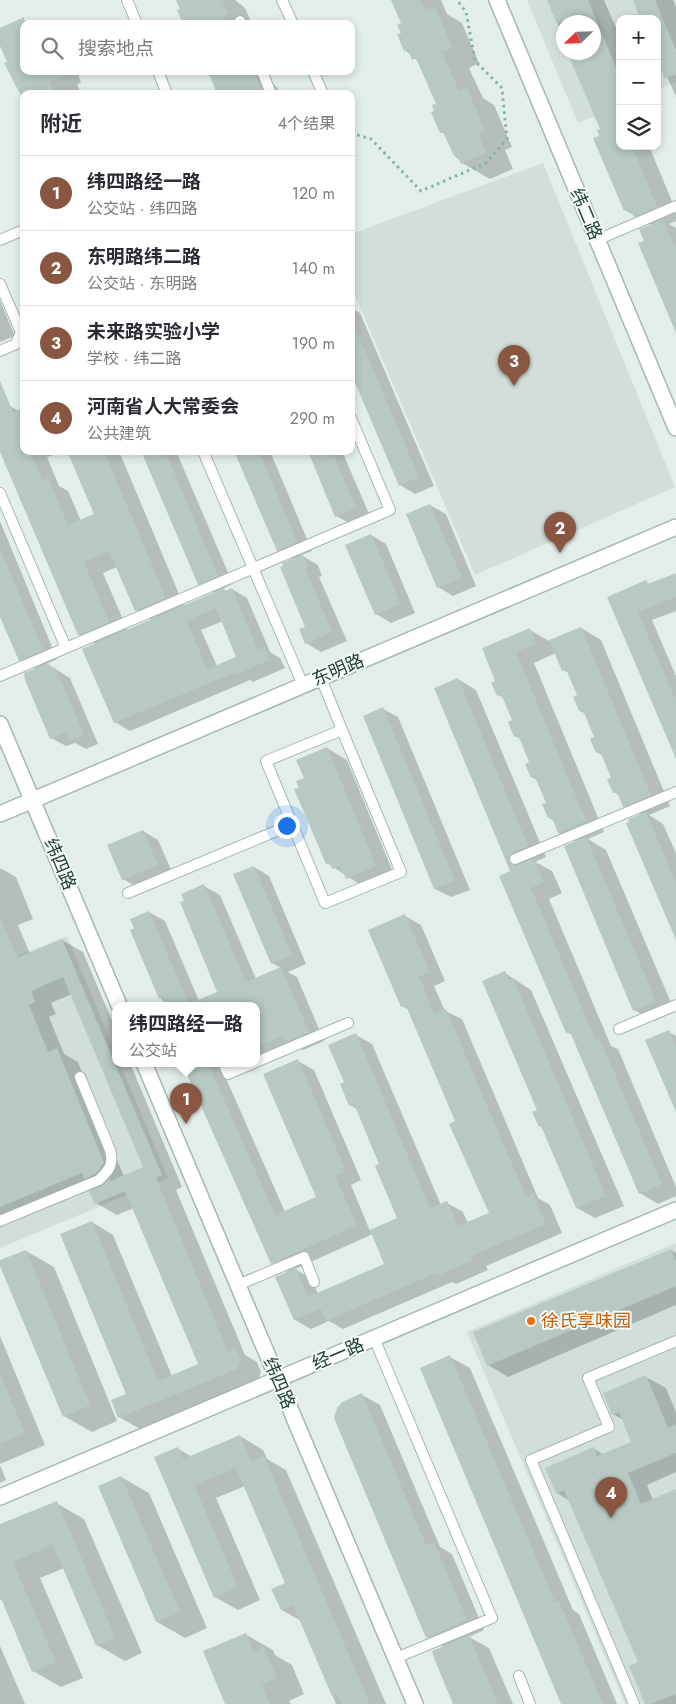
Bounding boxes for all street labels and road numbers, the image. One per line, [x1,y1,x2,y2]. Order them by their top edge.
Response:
street label: 纬二路 [563,184,609,244]
street label: 东明路 [308,647,368,693]
street label: 纬四路 [37,834,83,894]
street label: 经一路 [308,1331,368,1377]
street label: 纬四路 [256,1353,302,1413]

